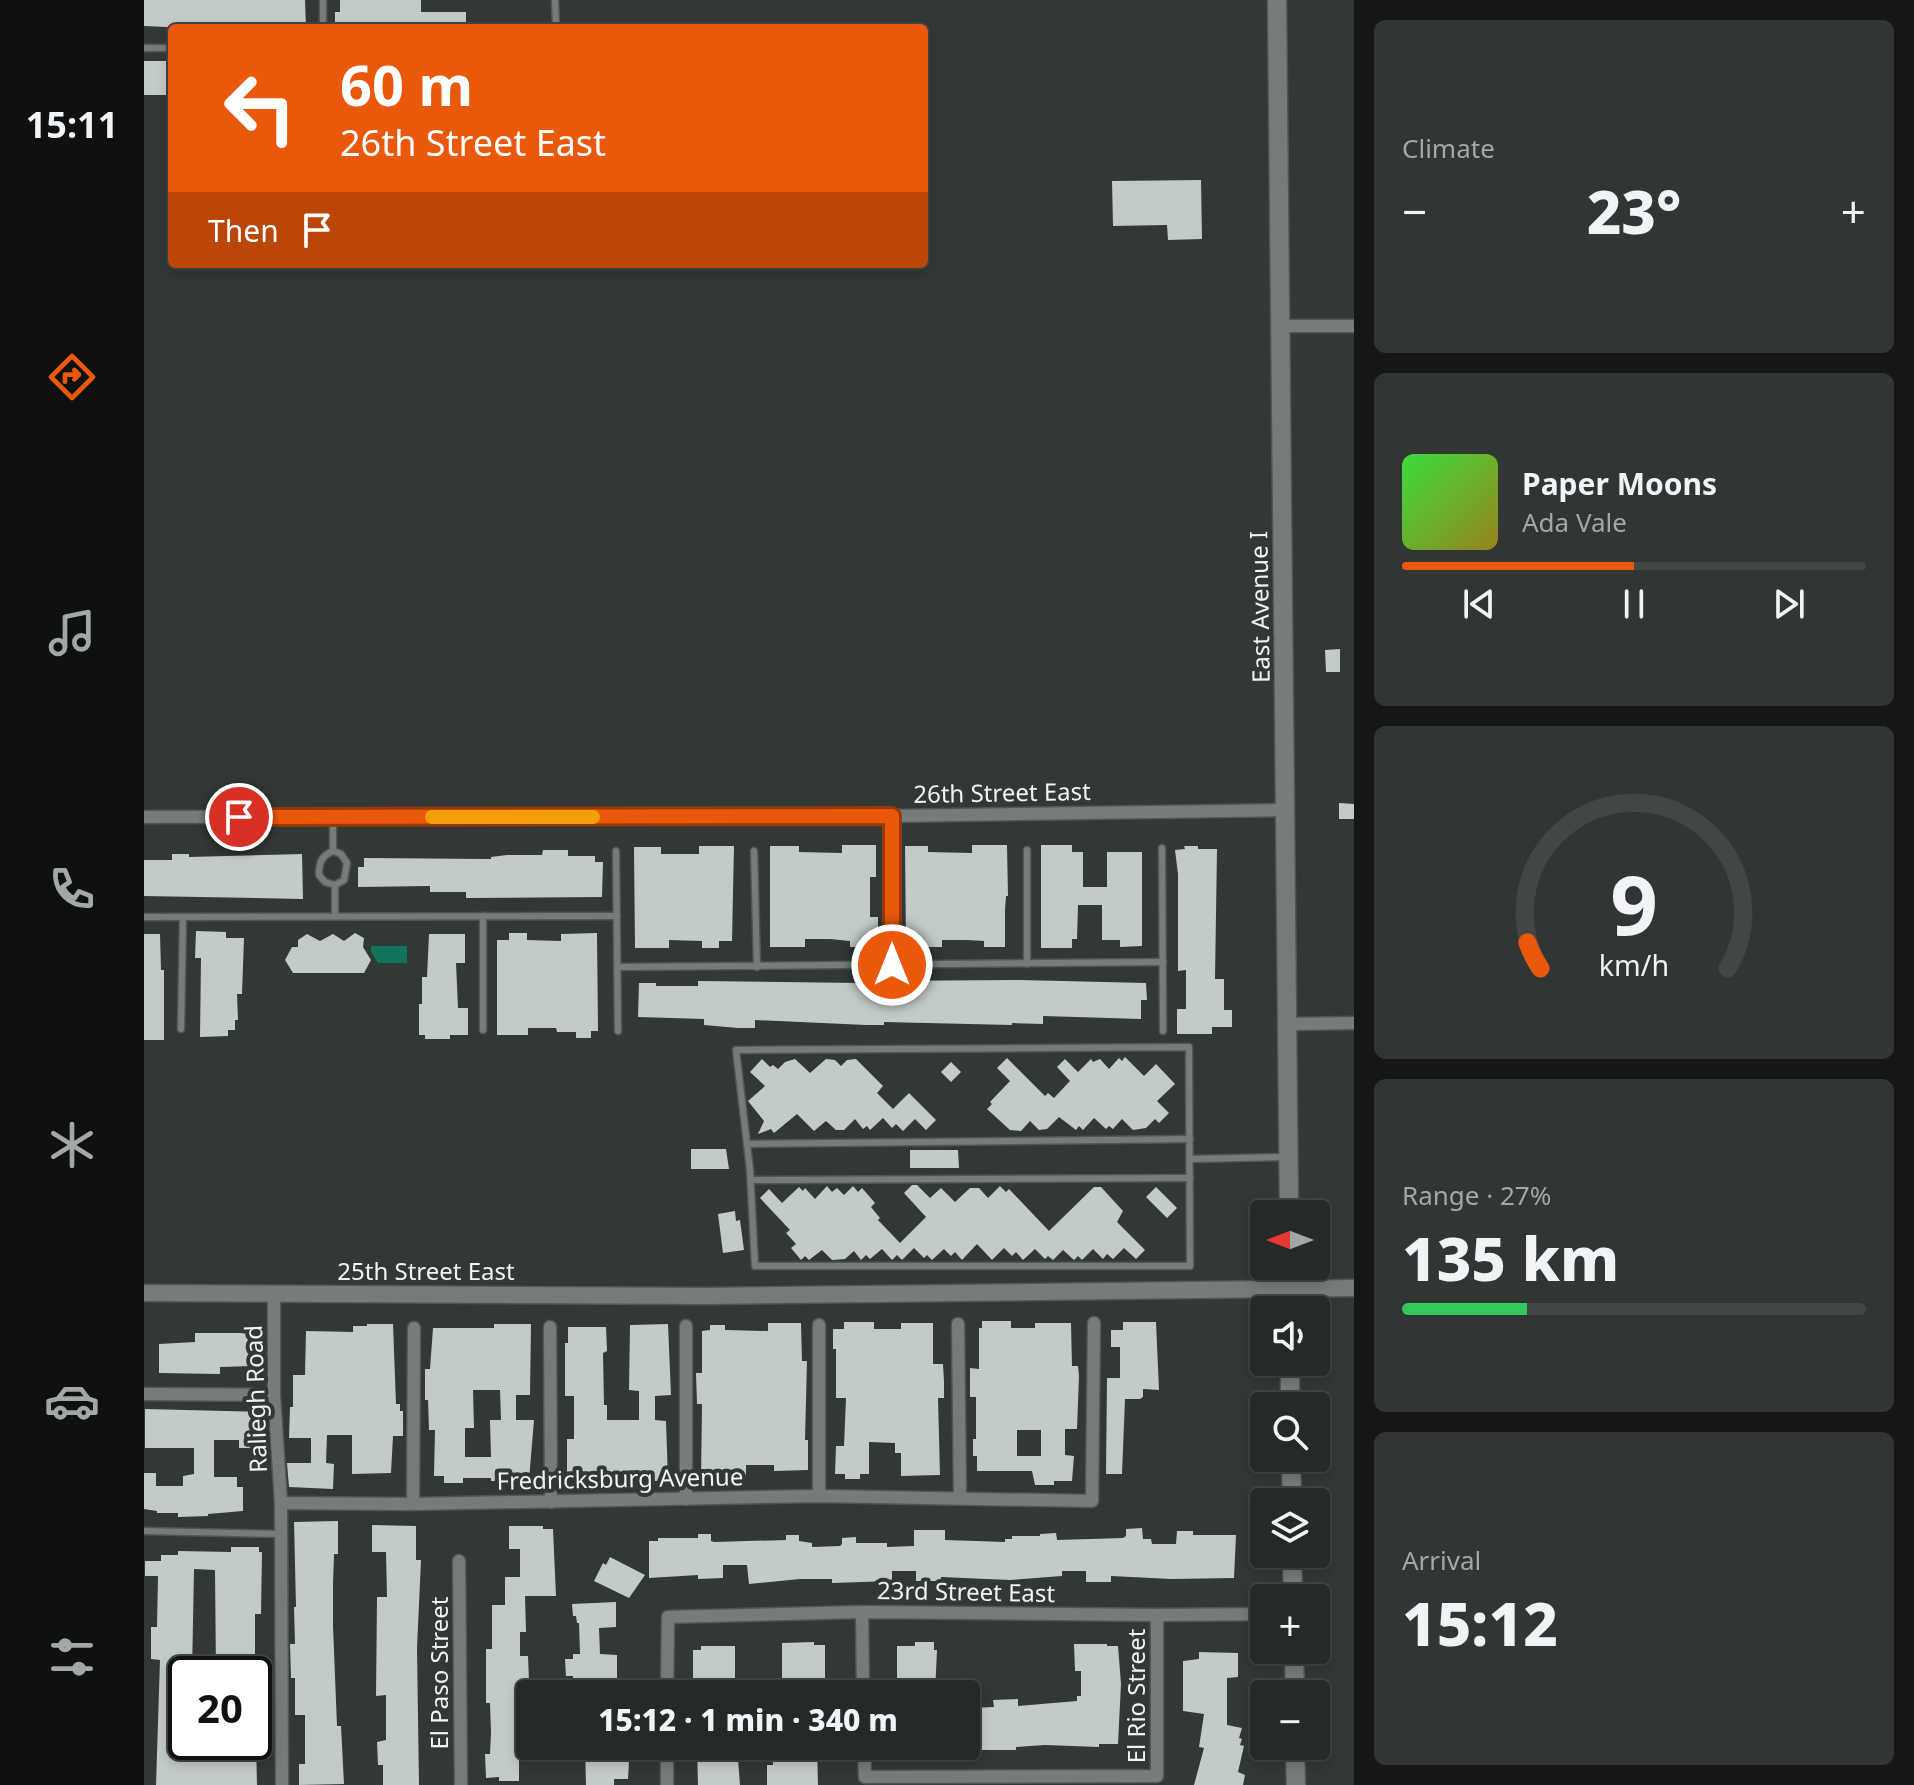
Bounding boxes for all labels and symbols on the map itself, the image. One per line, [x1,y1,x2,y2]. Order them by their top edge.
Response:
street label: East Avenue I [1241,531,1277,683]
street label: 26th Street East [913,774,1091,810]
pin [205,783,273,851]
position arrow [850,923,934,1007]
north arrow [1250,1200,1330,1280]
street label: 25th Street East [337,1254,515,1287]
street label: Raliegh Road [236,1325,274,1473]
street label: Fredricksburg Avenue [496,1459,744,1497]
street label: 23rd Street East [877,1573,1056,1609]
street label: El Paso Street [422,1596,455,1750]
street label: El Rio Street [1119,1628,1152,1763]
speed limit sign: 20 [168,1656,272,1760]

